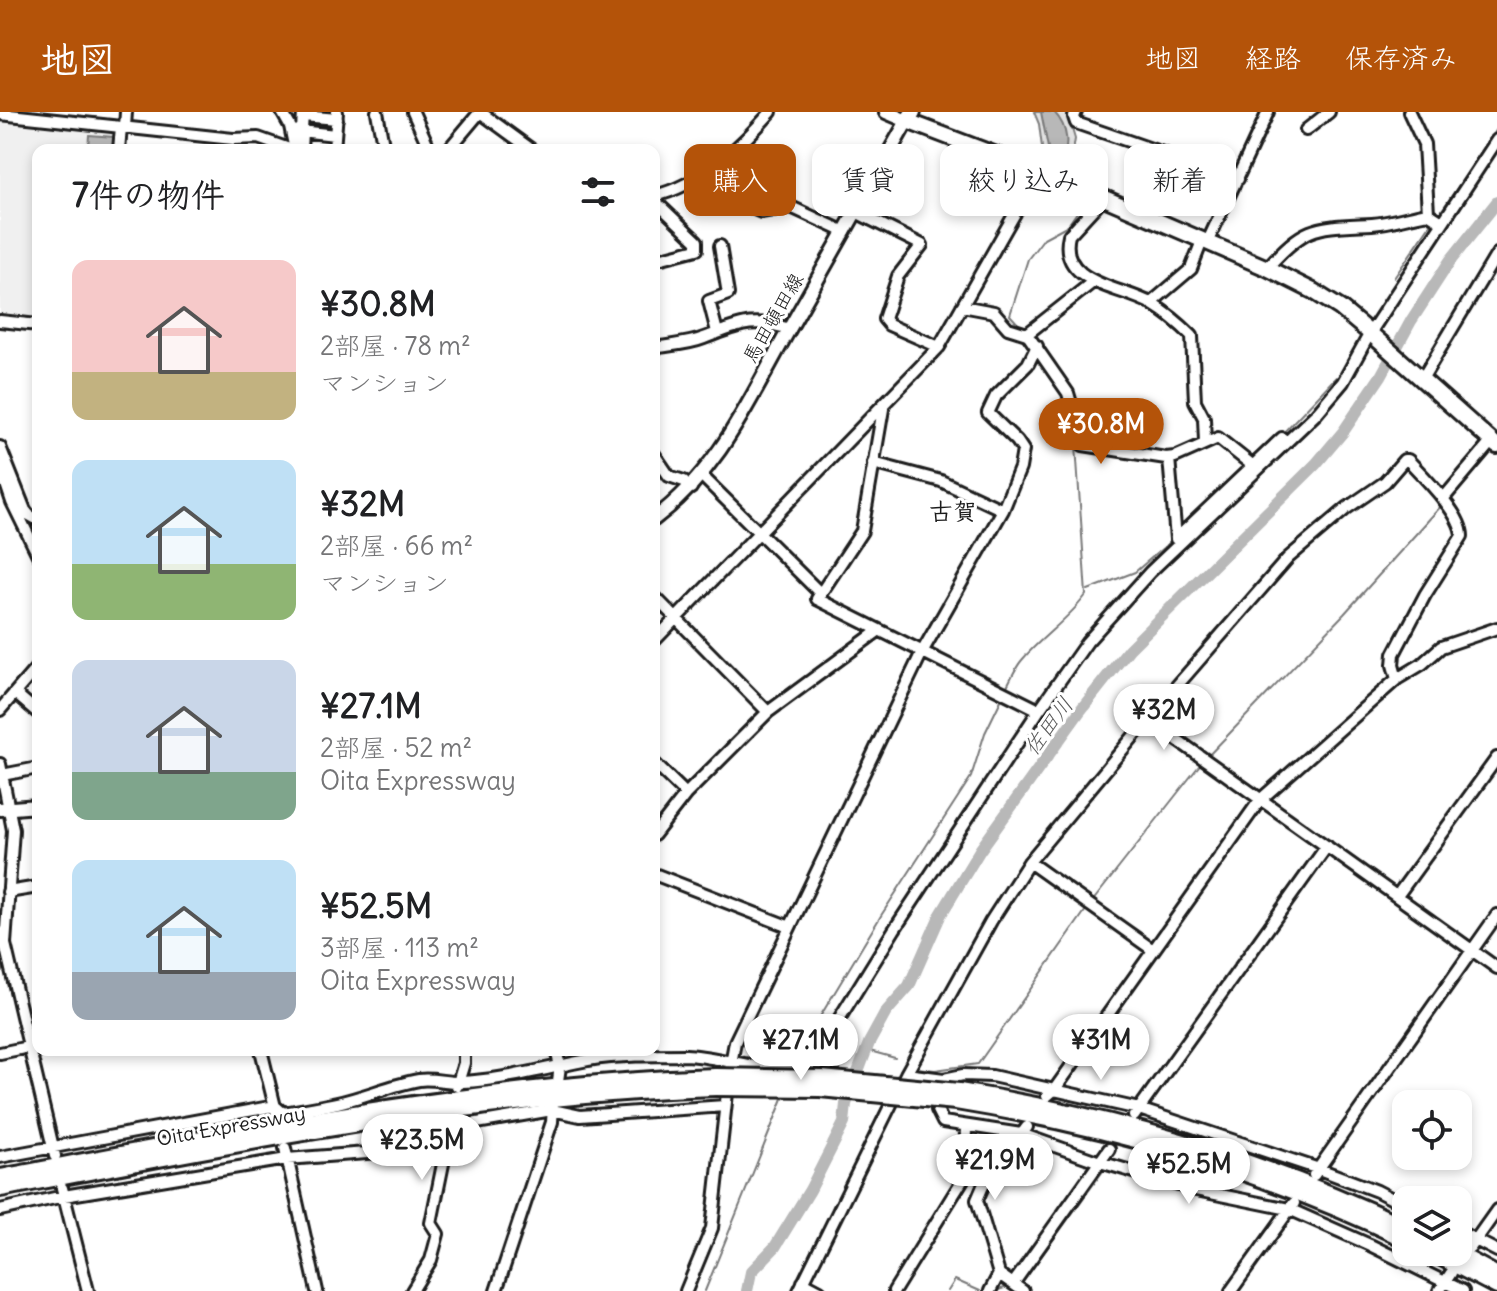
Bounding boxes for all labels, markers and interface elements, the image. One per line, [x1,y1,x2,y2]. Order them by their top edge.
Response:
text: 地図 [40,36,116,83]
text: 地図 [1145,40,1201,76]
text: 経路 [1245,40,1301,76]
text: 保存済み [1345,40,1457,76]
chip: 購入 [684,144,796,216]
chip: 賃貸 [812,144,924,216]
chip: 絞り込み [940,144,1108,216]
chip: 新着 [1124,144,1236,216]
icon: filters [576,170,620,214]
text: 7件の物件 [72,173,225,216]
street label: 馬田頓田線 [737,268,808,367]
text: ¥30.8M [320,282,436,325]
icon: home [136,292,232,388]
text: 2部屋 · 78 m² [320,329,471,362]
text: マンション [320,366,449,399]
pin: ¥30.8M [1036,398,1166,466]
text: ¥30.8M [1057,407,1145,440]
text: ¥32M [320,482,405,525]
icon: home [136,492,232,588]
district label: 古賀 [929,496,977,526]
text: 2部屋 · 66 m² [320,529,473,562]
text: マンション [320,566,449,599]
text: ¥27.1M [320,684,422,727]
pin: ¥32M [1117,684,1211,752]
water label: 佐田川 [1017,691,1079,761]
icon: home [136,692,232,788]
text: ¥32M [1131,693,1197,726]
text: 2部屋 · 52 m² [320,731,472,764]
text: Oita Expressway [320,764,516,797]
text: ¥52.5M [320,884,432,927]
icon: home [136,892,232,988]
text: 3部屋 · 113 m² [320,931,479,964]
text: Oita Expressway [320,964,516,997]
pin: ¥27.1M [736,1014,866,1082]
pin: ¥31M [1054,1014,1148,1082]
text: ¥27.1M [762,1023,840,1056]
text: ¥31M [1070,1023,1132,1056]
map controls [1392,1090,1472,1266]
button: locate [1392,1090,1472,1170]
street label: Oita Expressway [155,1100,307,1151]
pin: ¥23.5M [357,1114,487,1182]
text: ¥23.5M [379,1123,465,1156]
pin: ¥21.9M [930,1134,1060,1202]
pin: ¥52.5M [1124,1138,1254,1206]
text: ¥21.9M [954,1143,1036,1176]
text: ¥52.5M [1146,1147,1232,1180]
button: layers [1392,1186,1472,1266]

